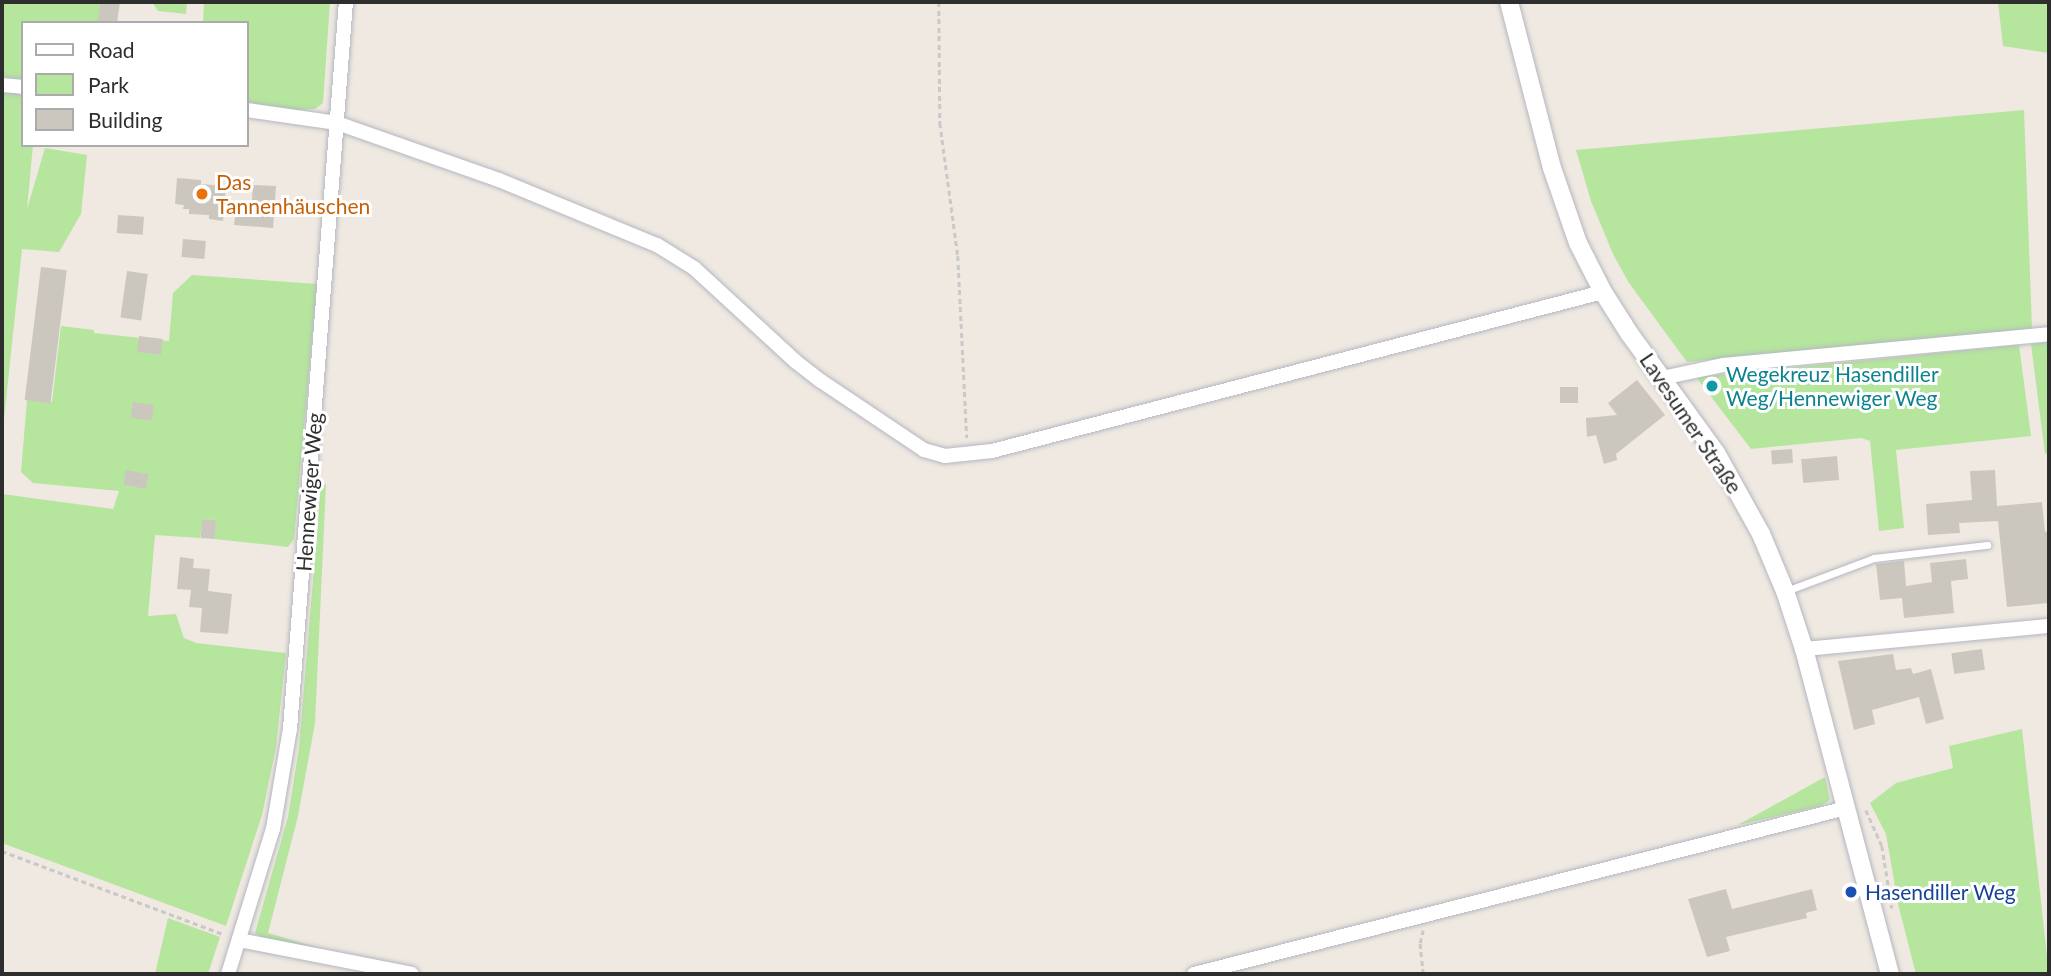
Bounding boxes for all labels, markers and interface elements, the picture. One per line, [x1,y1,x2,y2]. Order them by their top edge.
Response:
legend [21,21,248,147]
text: Road [88,37,135,62]
text: Park [88,72,129,97]
text: Building [88,107,163,132]
place label: Das Tannenhäuschen [216,169,370,219]
marker: Das Tannenhäuschen [194,186,210,202]
street label: Lavesumer Straße [1635,348,1747,498]
place label: Wegekreuz Hasendiller Weg/Hennewiger Weg [1726,361,1939,411]
marker: Wegekreuz Hasendiller Weg/Hennewiger Weg [1704,378,1720,394]
street label: Hennewiger Weg [291,411,327,573]
place label: Hasendiller Weg [1865,879,2016,905]
marker: Hasendiller Weg [1843,884,1859,900]

